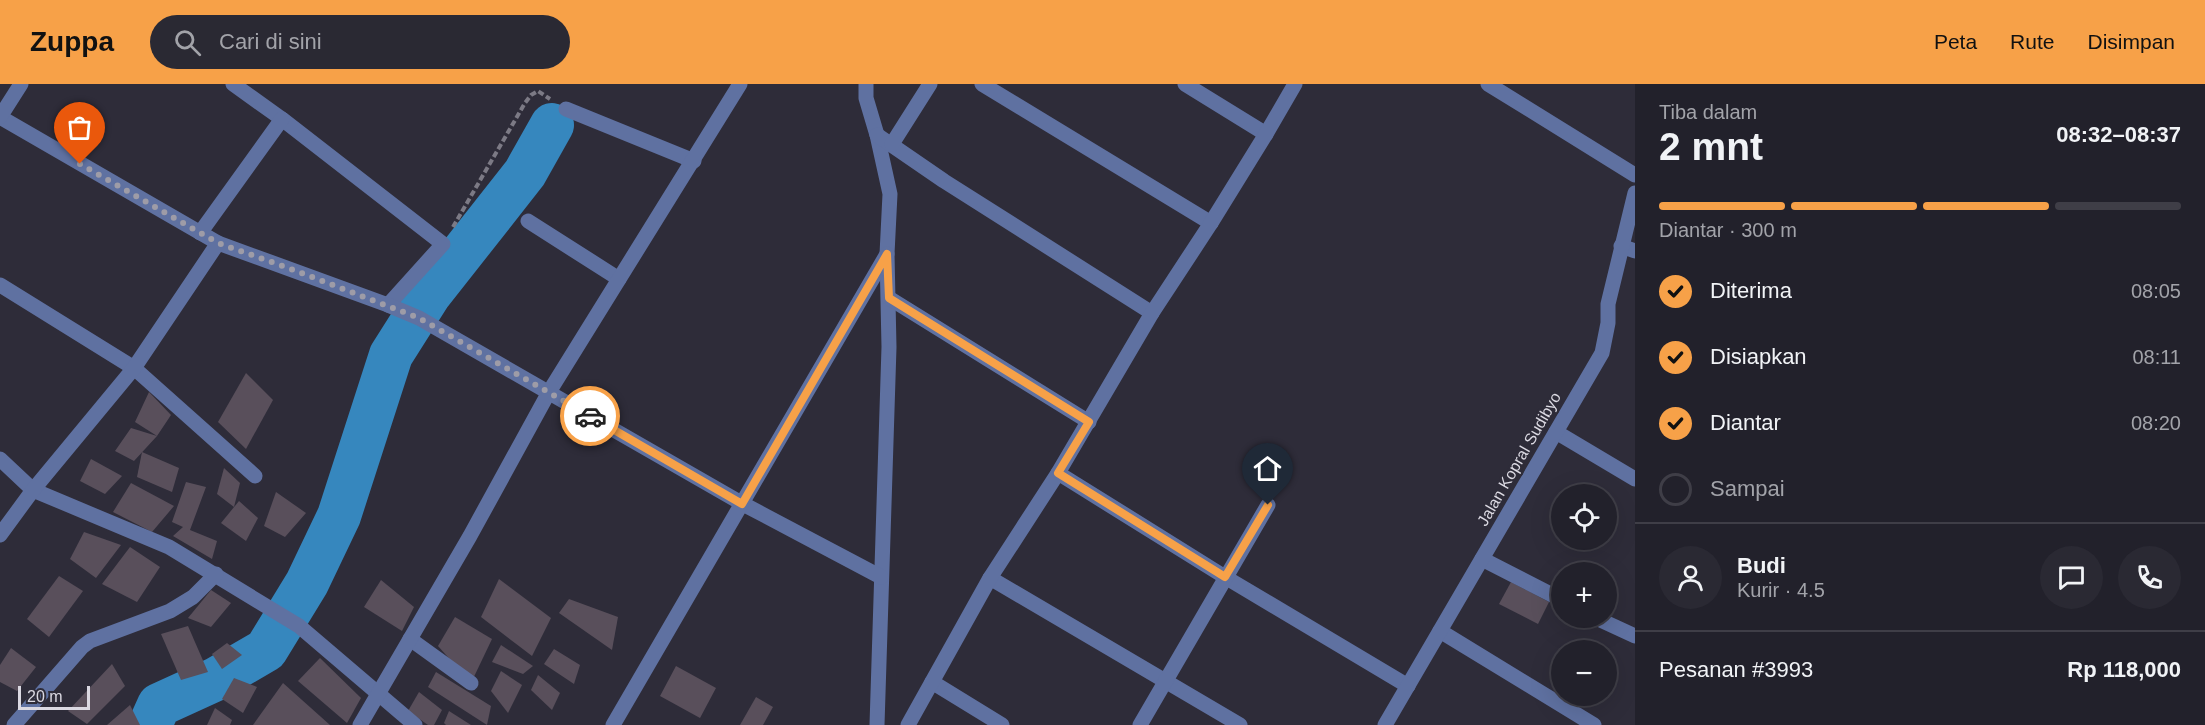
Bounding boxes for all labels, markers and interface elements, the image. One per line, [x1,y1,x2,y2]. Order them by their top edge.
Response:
search box [150,15,570,69]
text: Zuppa [30,26,114,57]
icon: search [171,26,204,59]
text: Cari di sini [219,29,322,54]
text: Peta [1934,30,1977,53]
text: Rute [2010,30,2054,53]
text: Disimpan [2087,30,2175,53]
text: Tiba dalam [1659,101,1757,123]
pin [54,102,105,164]
icon: bag [63,111,96,144]
text: 08:32–08:37 [2056,122,2181,147]
text: 2 mnt [1659,125,1763,168]
text: Diantar · 300 m [1659,219,1797,241]
icon: check [1659,275,1692,308]
text: Diterima [1710,278,1792,303]
text: 08:05 [2131,280,2181,302]
icon: check [1659,341,1692,374]
text: Disiapkan [1710,344,1807,369]
text: 08:11 [2132,346,2181,368]
courier [560,386,620,446]
street label: Jalan Kopral Sudibyo [1474,389,1564,529]
icon: car [574,400,607,433]
icon: check [1659,407,1692,440]
text: Diantar [1710,410,1781,435]
text: 08:20 [2131,412,2181,434]
pin [1242,443,1293,505]
icon: home [1251,452,1284,485]
text: Sampai [1710,476,1785,501]
map controls [1551,484,1617,706]
button: locate [1551,484,1617,550]
button: person [1659,546,1722,609]
button: chat [2040,546,2103,609]
button: phone [2118,546,2181,609]
text: Budi [1737,553,1786,578]
button: + [1551,562,1617,628]
text: Kurir · 4.5 [1737,579,1825,601]
button: − [1551,640,1617,706]
text: Pesanan #3993 [1659,657,1813,682]
text: Rp 118,000 [2067,657,2181,682]
scale bar [18,683,90,710]
text: 20 m [27,688,63,705]

